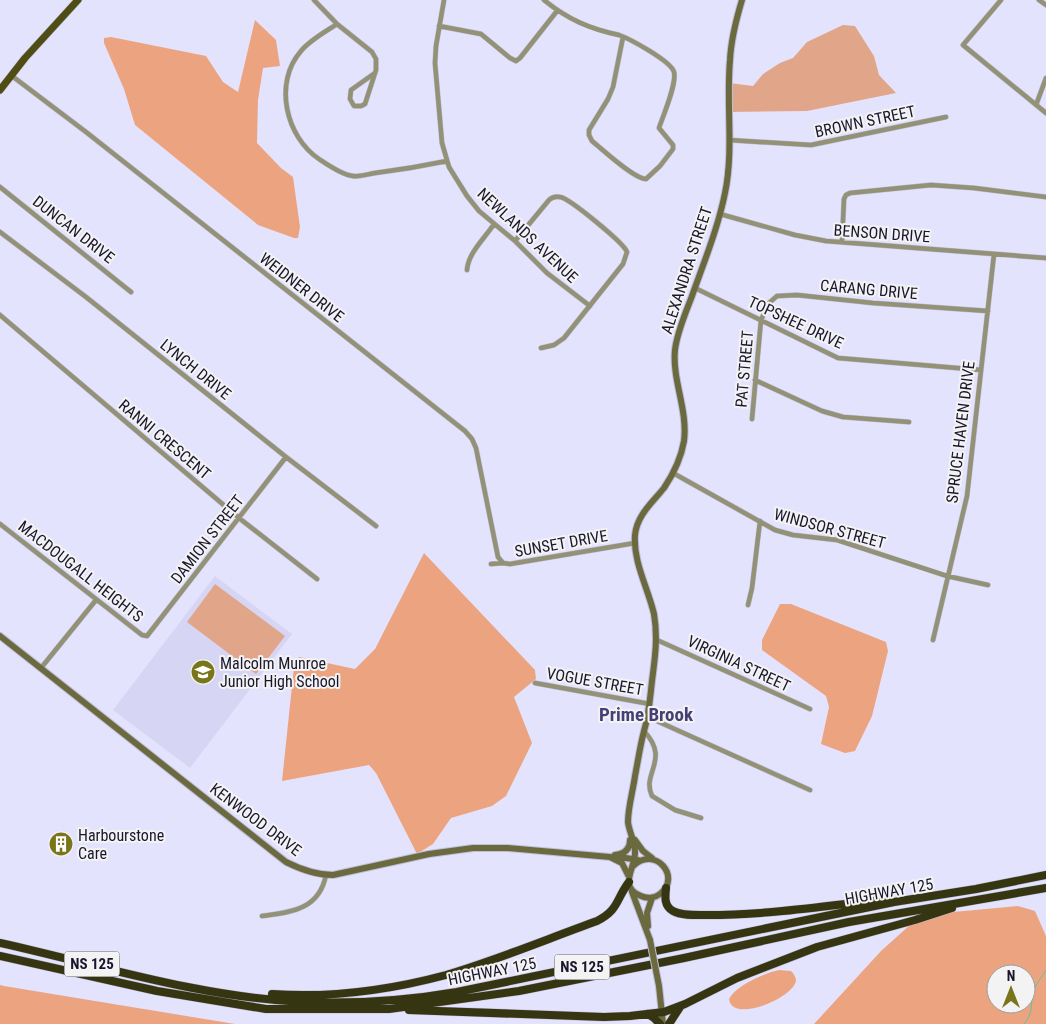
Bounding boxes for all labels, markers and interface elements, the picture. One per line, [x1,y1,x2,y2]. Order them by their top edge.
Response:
street label: BROWN STREET [813,102,917,141]
street label: NEWLANDS AVENUE [474,184,582,287]
street label: DUNCAN DRIVE [29,192,118,267]
street label: ALEXANDRA STREET [657,204,716,336]
street label: BENSON DRIVE [833,221,931,246]
street label: WEIDNER DRIVE [256,249,348,326]
street label: CARANG DRIVE [820,276,918,303]
street label: TOPSHEE DRIVE [745,292,846,353]
street label: PAT STREET [732,330,757,408]
street label: LYNCH DRIVE [157,335,235,404]
street label: SPRUCE HAVEN DRIVE [942,360,979,504]
street label: RANNI CRESCENT [115,395,214,483]
street label: DAMION STREET [167,491,248,587]
street label: WINDSOR STREET [772,504,888,553]
street label: MACDOUGALL HEIGHTS [14,517,147,626]
street label: SUNSET DRIVE [513,526,609,561]
street label: VIRGINIA STREET [684,631,793,696]
place label: Malcolm Munroe Junior High School [220,654,340,691]
school or university icon: Malcolm Munroe Junior High School [190,659,216,685]
street label: VOGUE STREET [545,664,645,699]
district label: Prime Brook [599,703,694,726]
street label: KENWOOD DRIVE [206,779,305,860]
place label: Harbourstone Care [78,826,164,863]
building icon: Harbourstone Care [48,831,74,857]
street label: HIGHWAY 125 [843,874,935,909]
road number: NS 125 [64,952,120,976]
street label: HIGHWAY 125 [446,954,538,989]
road number: NS 125 [554,954,610,980]
north arrow [986,964,1036,1014]
text: N [1007,968,1015,984]

